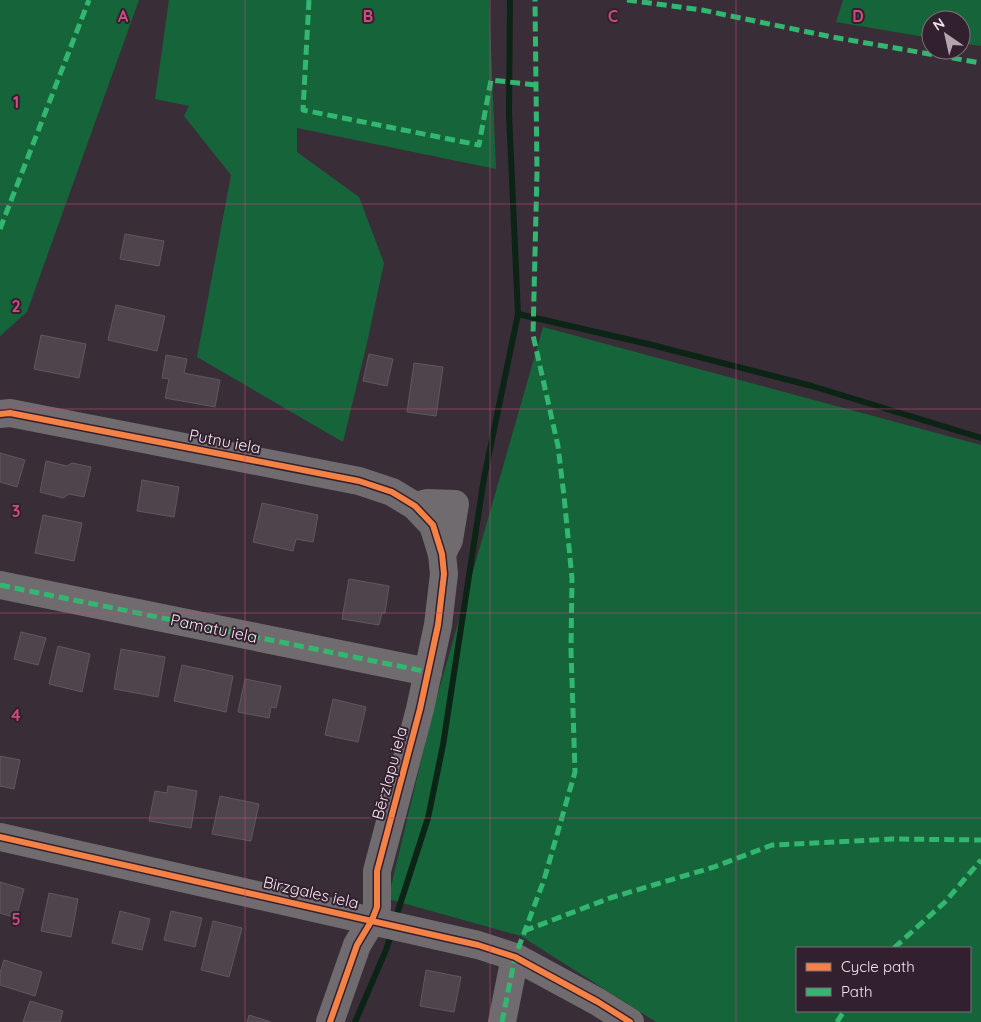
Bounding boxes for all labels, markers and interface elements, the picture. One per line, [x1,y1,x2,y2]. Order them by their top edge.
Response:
text: A [118,6,129,26]
text: B [363,6,373,26]
text: C [608,6,618,26]
text: D [852,6,864,26]
north arrow [921,10,971,60]
text: N [929,14,948,35]
text: 1 [13,92,19,112]
text: 2 [11,296,21,316]
street label: Putnu iela [187,424,263,458]
text: 3 [12,501,20,521]
street label: Pamatu iela [169,609,259,647]
text: 4 [11,705,21,725]
street label: Bērzlapu iela [367,724,411,822]
street label: Birzgales iela [261,871,361,913]
text: 5 [11,909,21,929]
legend [796,947,971,1012]
text: Cycle path [841,957,915,976]
text: Path [841,982,873,1001]

